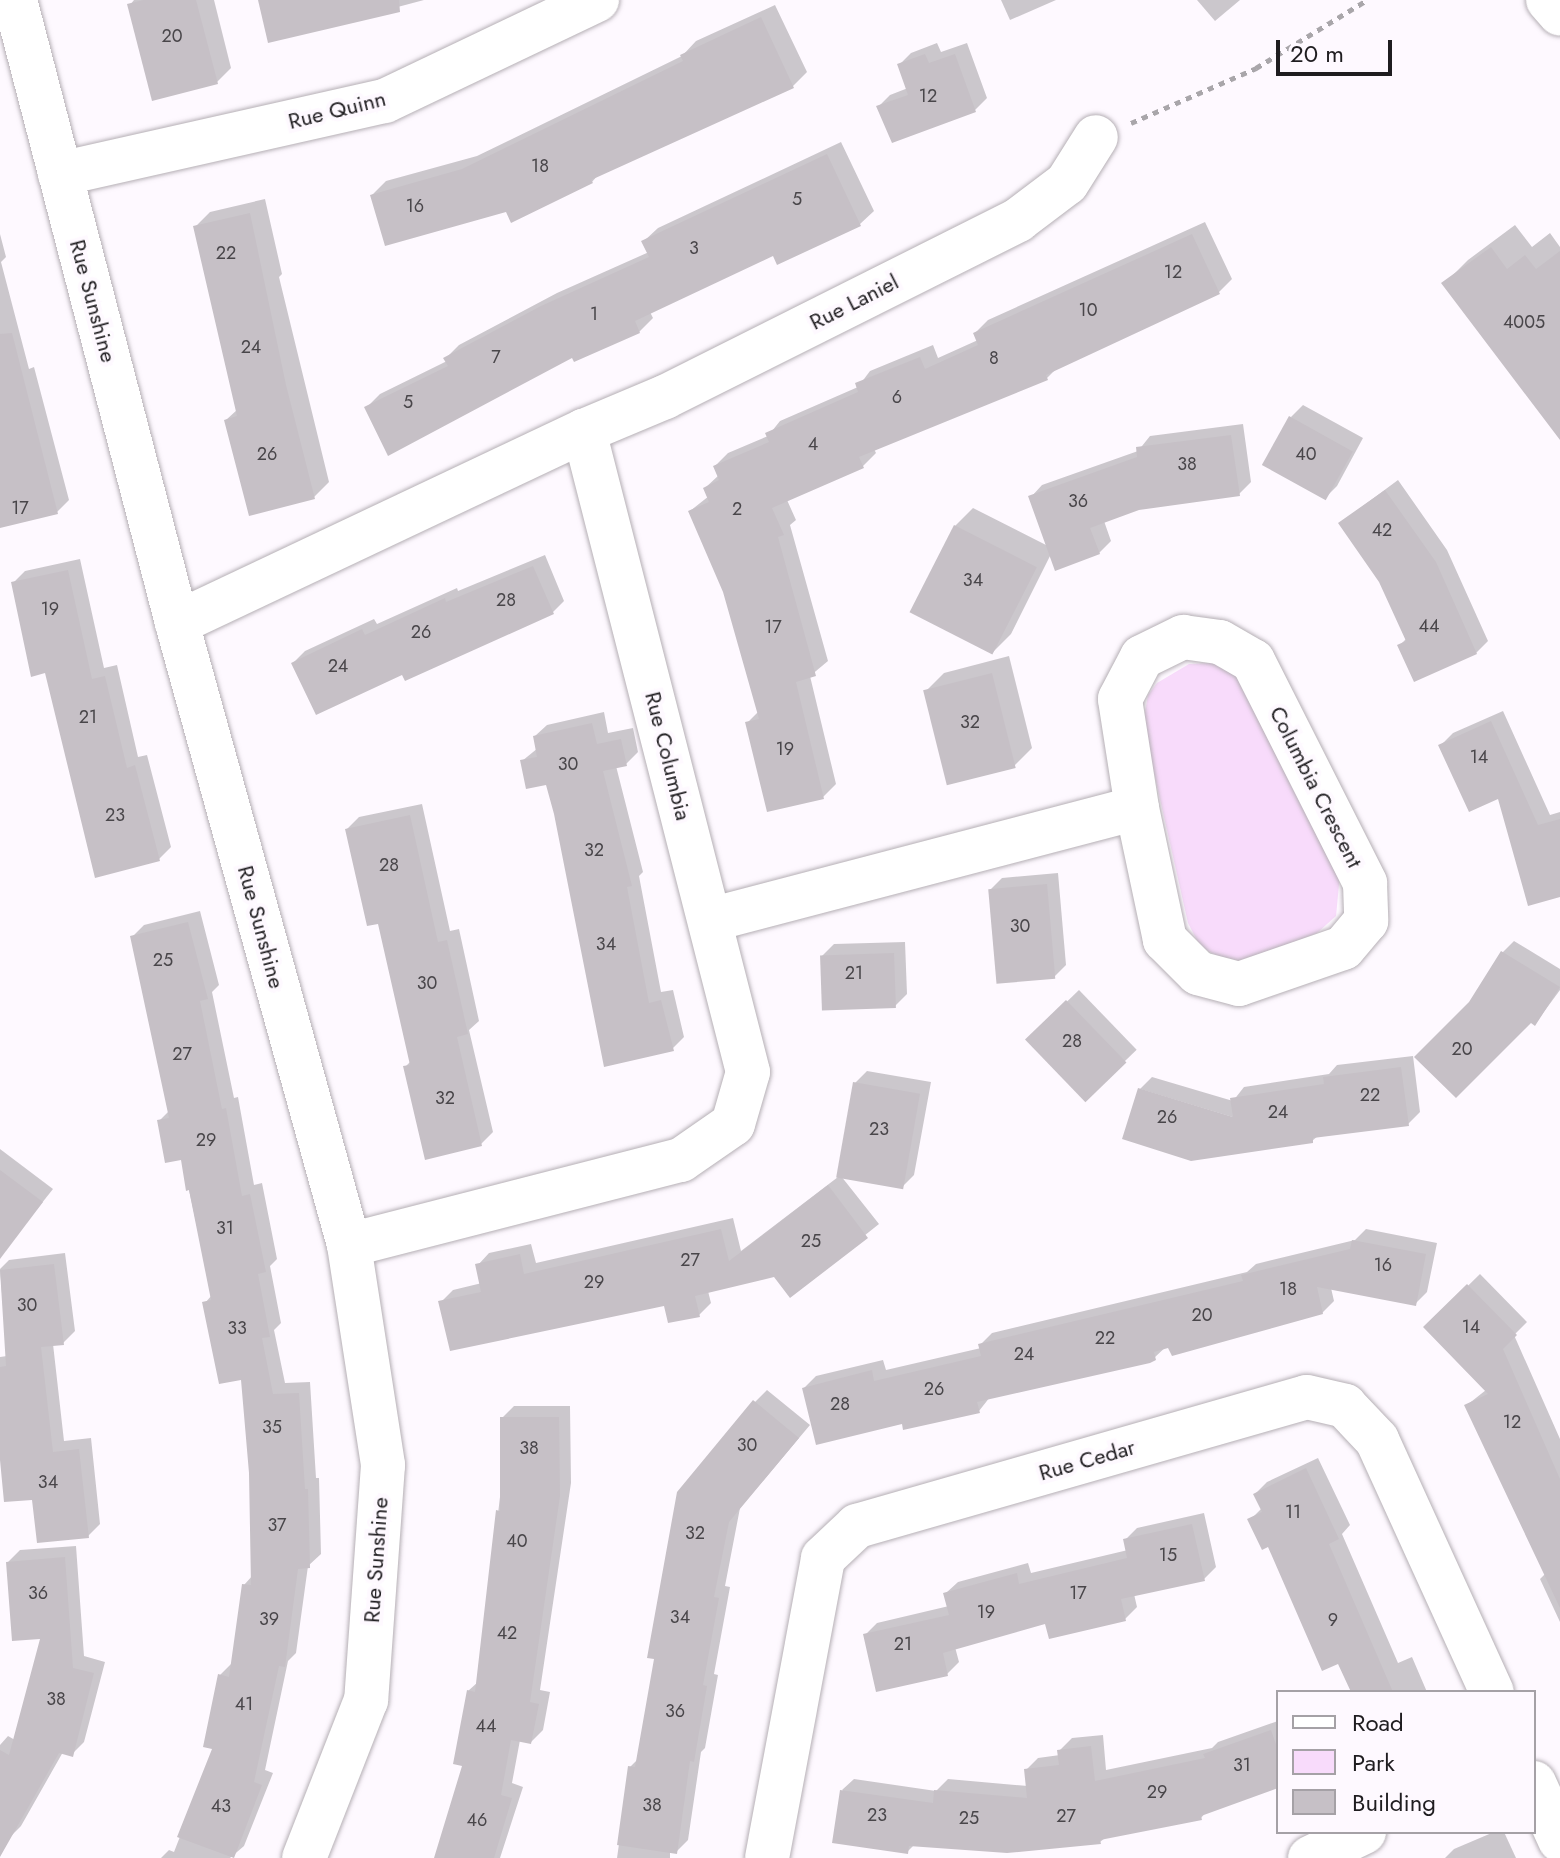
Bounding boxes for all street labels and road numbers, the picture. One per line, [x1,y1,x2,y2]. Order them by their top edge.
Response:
street label: Rue Quinn [286,85,388,135]
street label: Rue Sunshine [64,237,122,365]
street label: Rue Laniel [805,268,903,336]
street label: Rue Columbia [639,689,697,823]
street label: Columbia Crescent [1264,702,1368,872]
street label: Rue Sunshine [232,863,290,991]
street label: Rue Cedar [1036,1434,1138,1486]
street label: Rue Sunshine [358,1496,394,1624]

